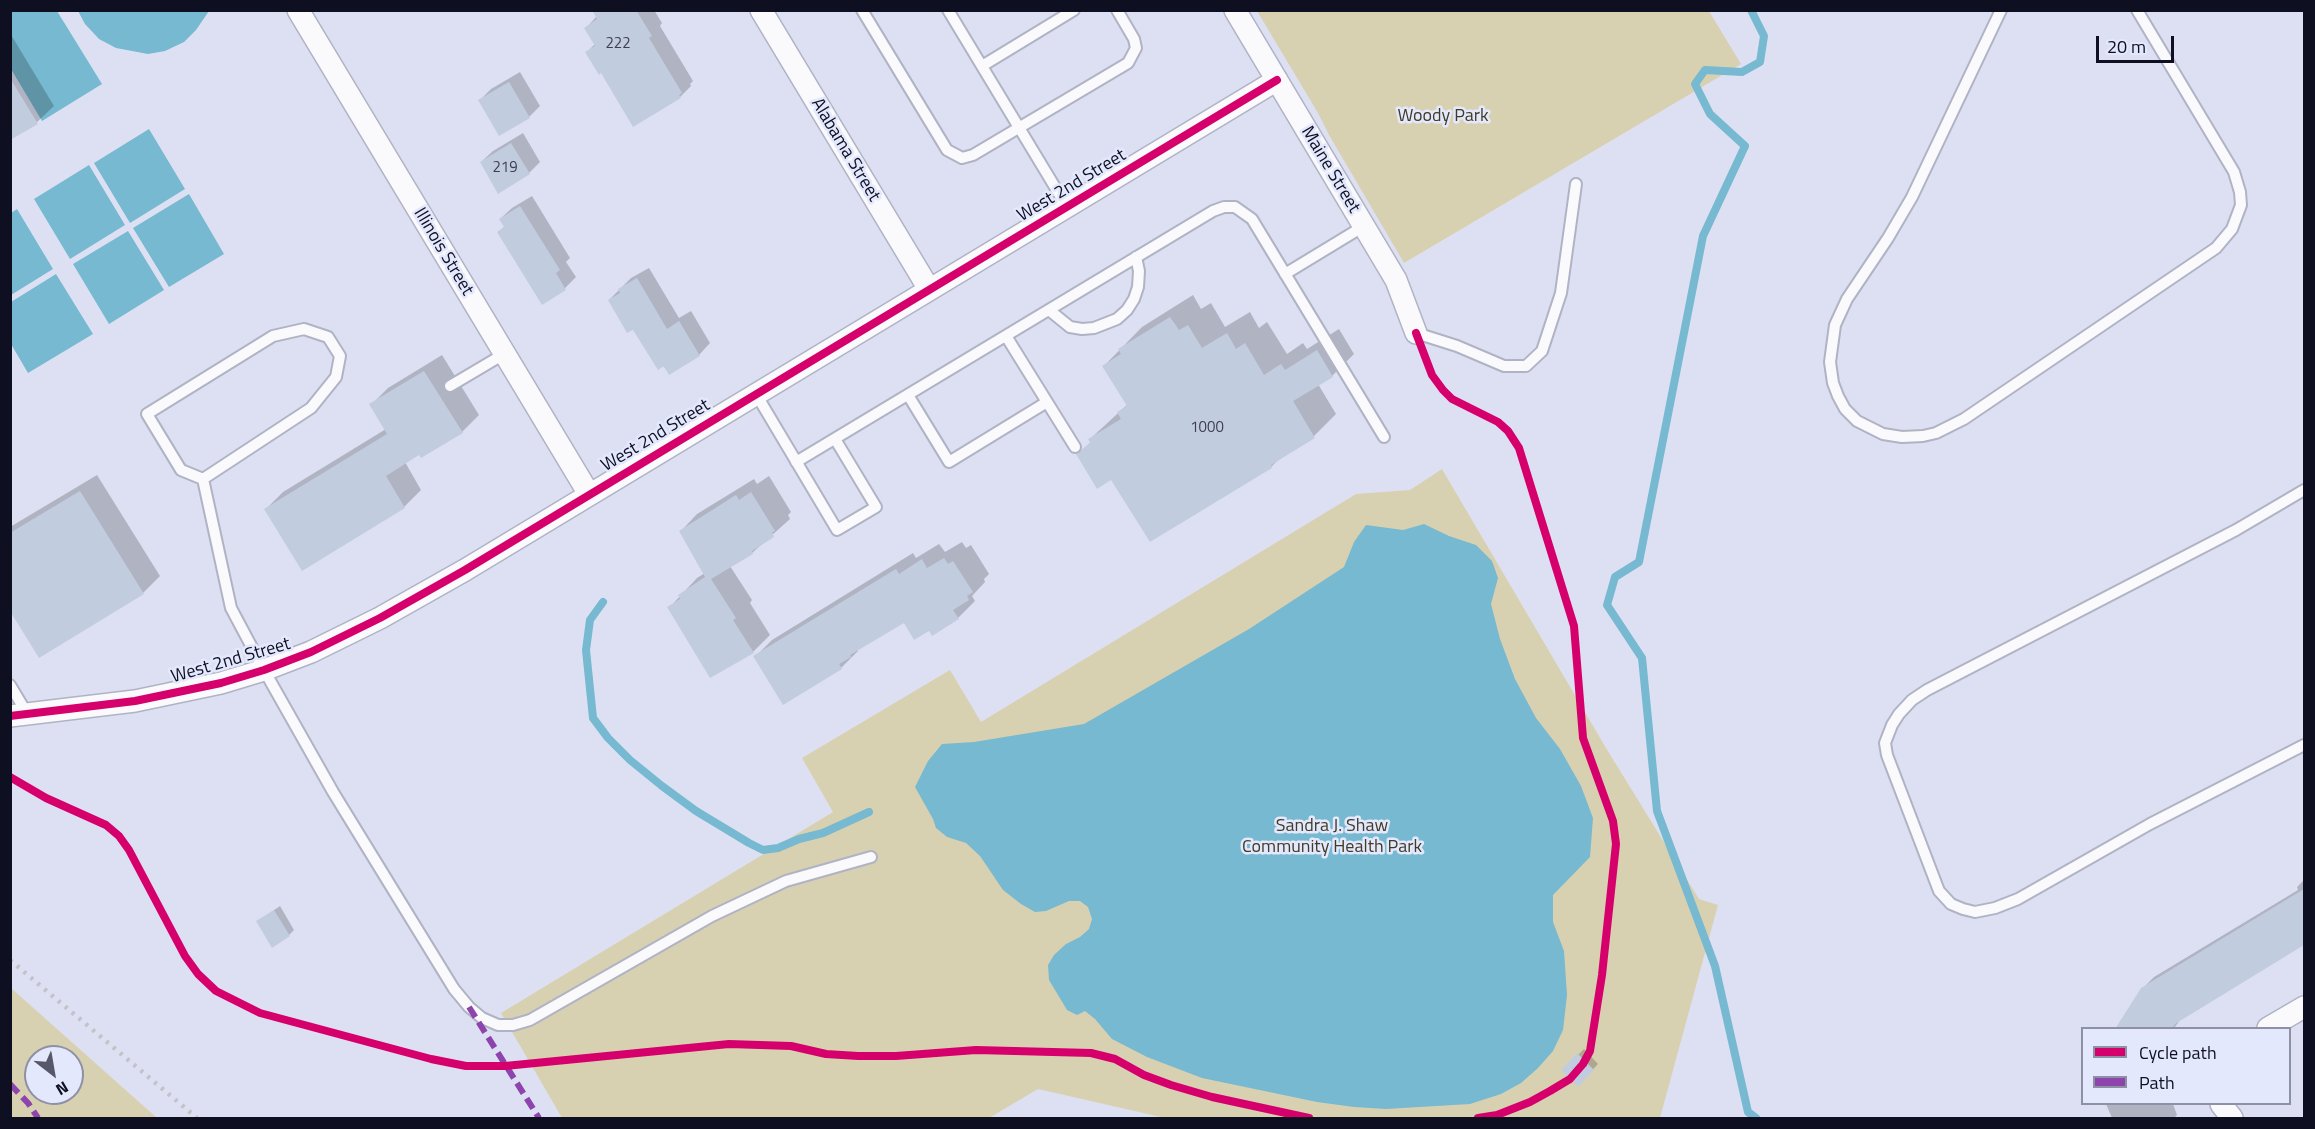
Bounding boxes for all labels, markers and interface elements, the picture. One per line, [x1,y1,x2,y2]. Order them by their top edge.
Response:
scale bar [2099,24,2177,62]
text: 20 m [2107,33,2146,60]
house number: 222 [605,35,631,53]
street label: Alabama Street [806,94,884,206]
park label: Woody Park [1397,106,1489,128]
street label: Maine Street [1296,123,1364,217]
street label: West 2nd Street [1014,145,1130,227]
house number: 219 [492,159,518,177]
street label: Illinois Street [408,204,478,300]
street label: West 2nd Street [598,395,714,477]
house number: 1000 [1190,419,1224,437]
street label: West 2nd Street [169,634,293,688]
park label: Sandra J. Shaw Community Health Park [1242,816,1422,858]
legend [2081,1027,2291,1105]
text: Cycle path [2139,1039,2217,1066]
north arrow [24,1045,84,1105]
text: Path [2139,1069,2175,1096]
text: N [51,1076,73,1102]

